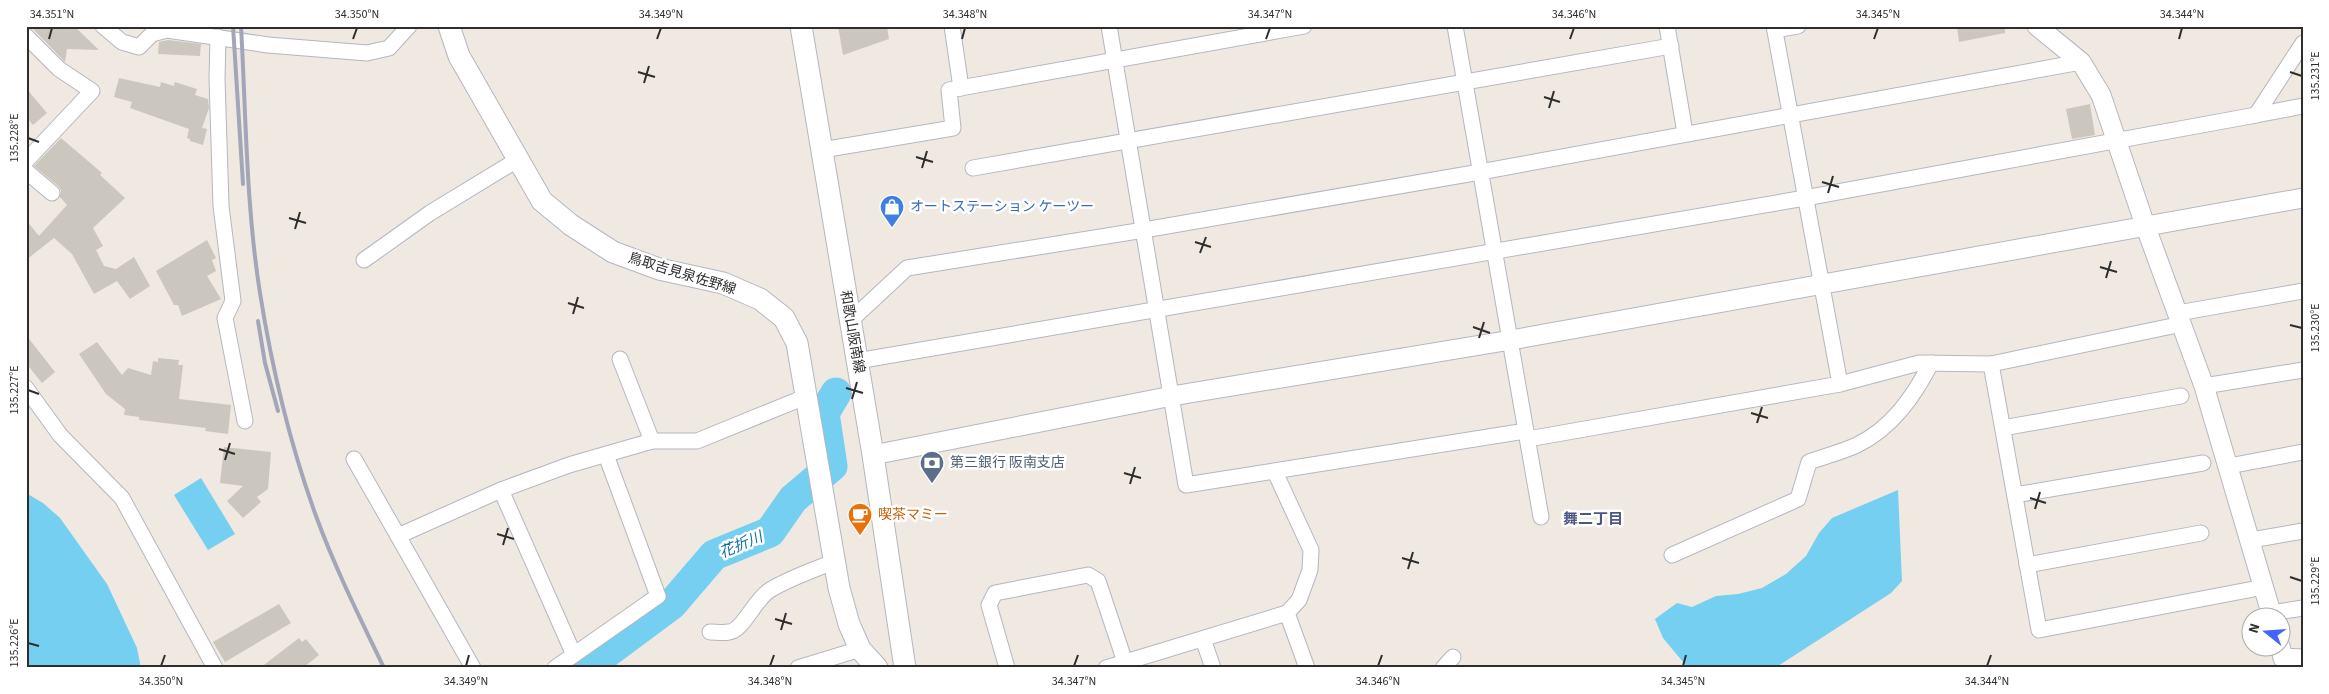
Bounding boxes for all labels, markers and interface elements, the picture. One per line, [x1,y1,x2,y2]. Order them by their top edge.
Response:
text: 34.351°N [30,6,74,23]
text: 34.350°N [335,6,379,23]
text: 34.349°N [639,6,683,23]
text: 34.348°N [943,6,987,23]
text: 34.347°N [1248,6,1292,23]
text: 34.346°N [1552,6,1596,23]
text: 34.345°N [1856,6,1900,23]
text: 34.344°N [2160,6,2204,23]
text: 135.231°E [2307,51,2324,101]
text: 135.228°E [6,113,23,163]
shop icon: オートステーション ケーツー [879,194,905,228]
place label: オートステーション ケーツー [910,197,1094,217]
street label: 鳥取吉見泉佐野線 [626,248,738,300]
street label: 和歌山阪南線 [835,289,869,375]
text: 135.230°E [2307,303,2324,353]
text: 135.227°E [6,365,23,415]
bank icon: 第三銀行 阪南支店 [919,450,945,484]
place label: 第三銀行 阪南支店 [950,453,1065,473]
cafe icon: 喫茶マミー [847,502,873,536]
place label: 喫茶マミー [878,505,948,525]
district label: 舞二丁目 [1563,509,1623,530]
water label: 花折川 [716,526,768,563]
text: 135.229°E [2307,556,2324,606]
north arrow [2242,606,2292,656]
text: 135.226°E [6,618,23,668]
text: N [2244,621,2265,636]
text: 34.350°N [139,673,183,690]
text: 34.349°N [444,673,488,690]
text: 34.348°N [748,673,792,690]
text: 34.347°N [1052,673,1096,690]
text: 34.346°N [1356,673,1400,690]
text: 34.345°N [1661,673,1705,690]
text: 34.344°N [1965,673,2009,690]

